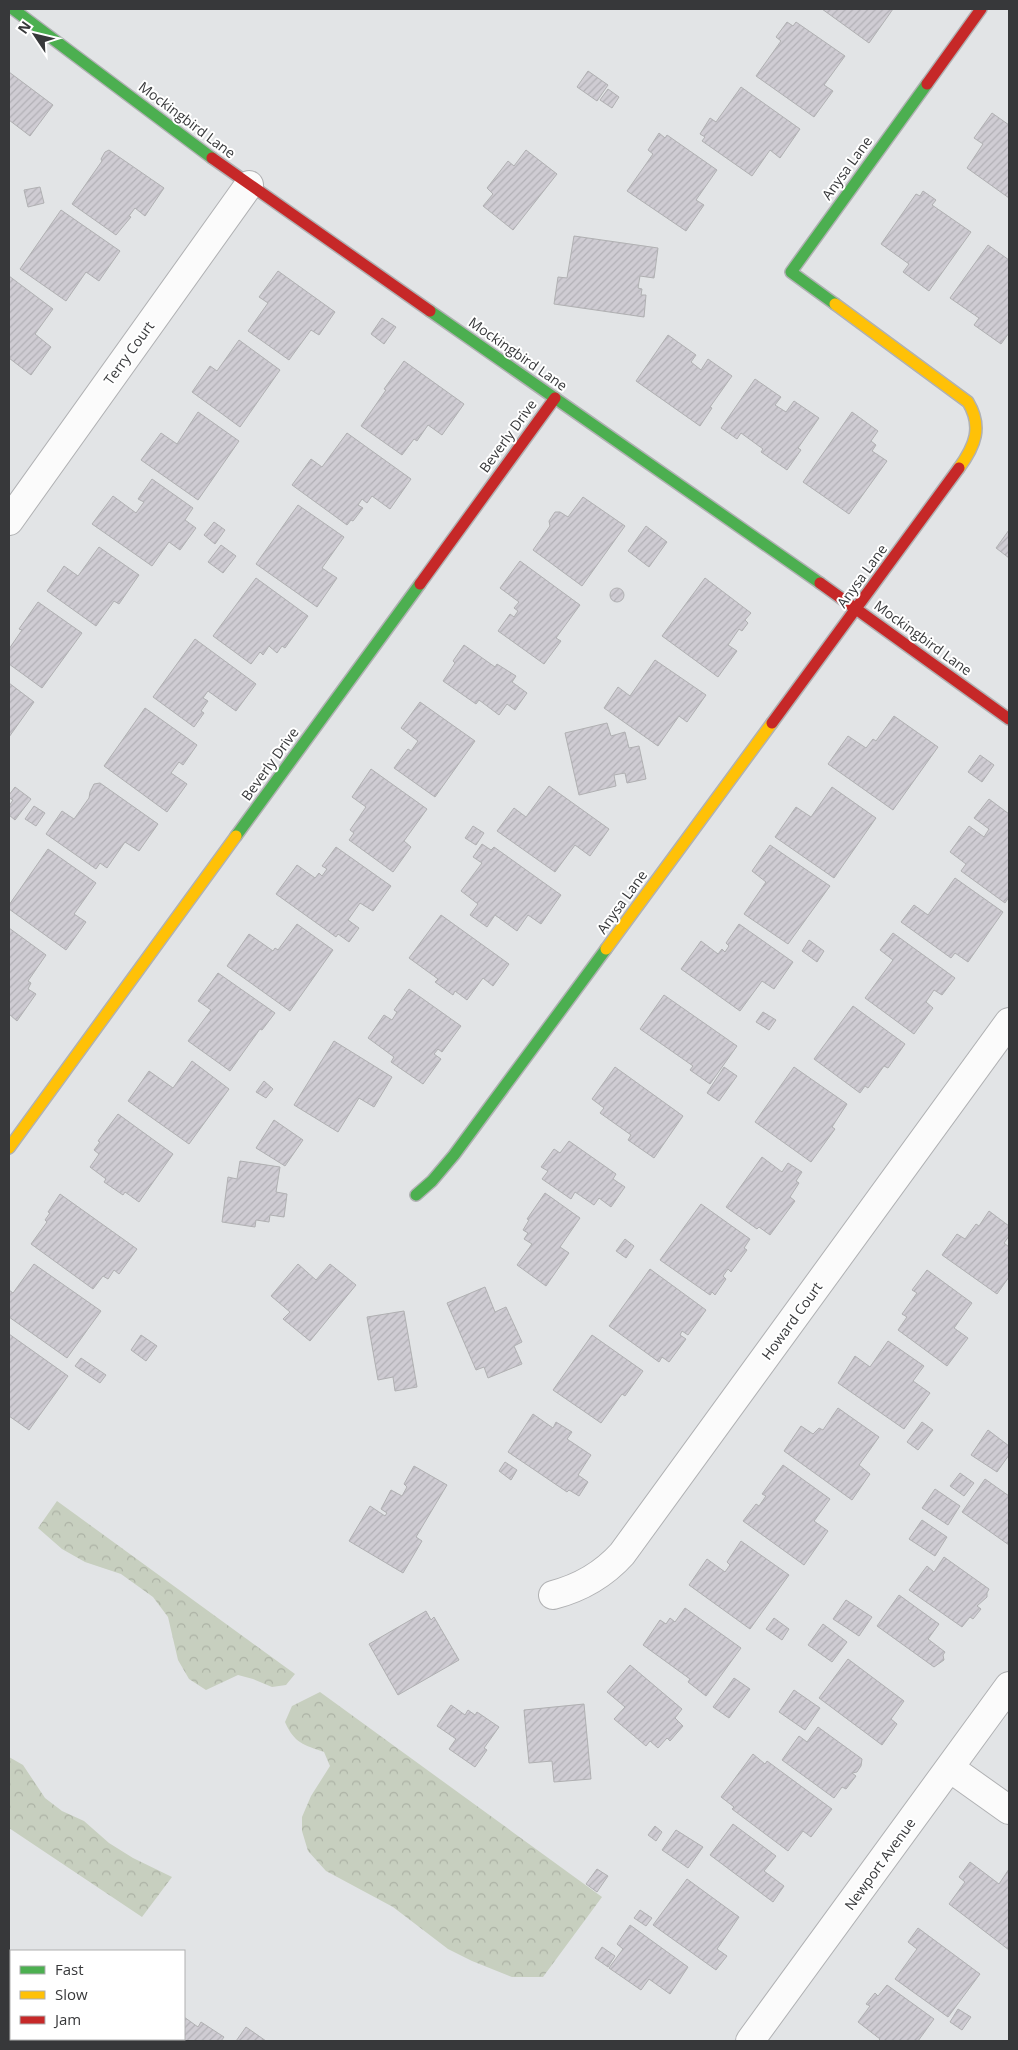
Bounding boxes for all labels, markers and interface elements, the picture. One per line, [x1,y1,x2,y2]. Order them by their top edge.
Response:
north arrow [10,10,60,60]
text: N [13,17,35,37]
street label: Mockingbird Lane [135,77,240,162]
street label: Anysa Lane [817,132,876,203]
street label: Mockingbird Lane [465,312,572,395]
street label: Terry Court [99,317,158,388]
street label: Beverly Drive [475,395,541,476]
street label: Anysa Lane [832,540,891,611]
street label: Mockingbird Lane [871,596,976,680]
street label: Beverly Drive [237,723,303,804]
street label: Anysa Lane [592,866,651,937]
street label: Howard Court [757,1278,826,1363]
street label: Newport Avenue [840,1814,919,1914]
legend [10,1950,185,2040]
text: Fast [55,1959,84,1979]
text: Slow [55,1984,88,2004]
text: Jam [53,2009,81,2029]

